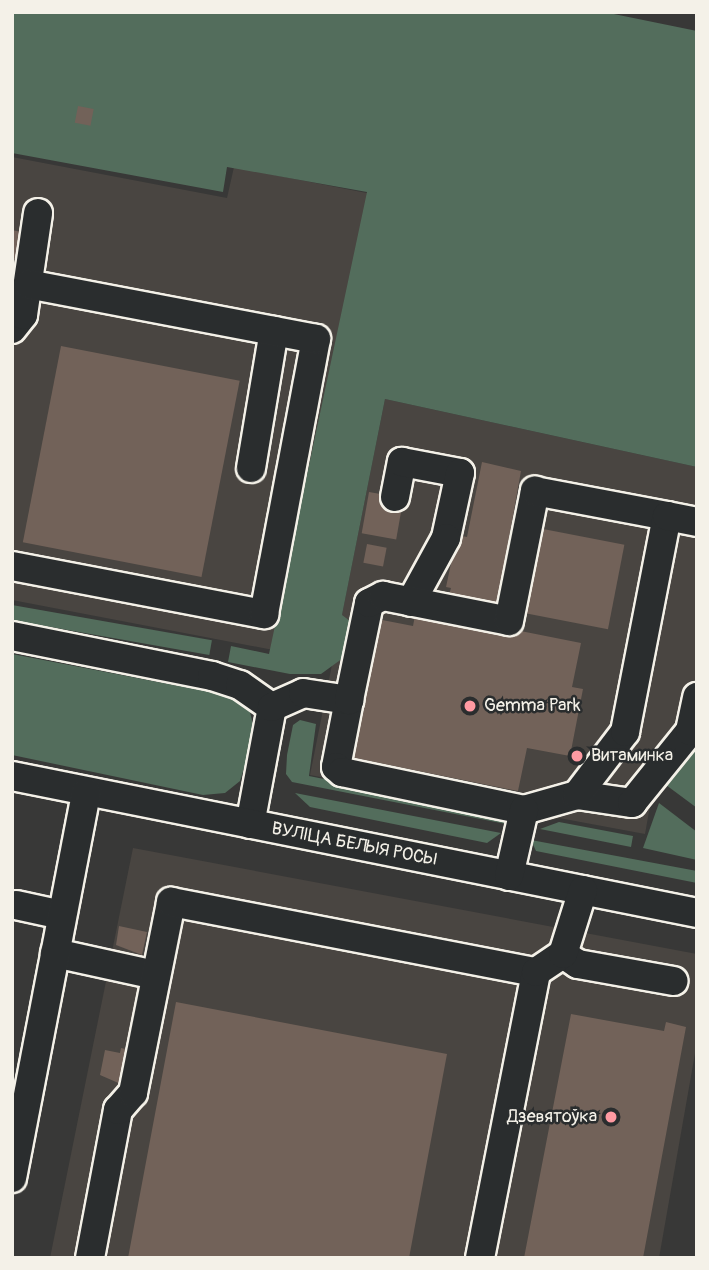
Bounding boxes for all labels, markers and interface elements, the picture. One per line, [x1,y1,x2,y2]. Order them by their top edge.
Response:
place label: Gemma Park [484,695,580,717]
marker: Gemma Park [462,698,478,714]
place label: Витаминка [591,745,673,767]
marker: Витаминка [569,748,585,764]
street label: ВУЛІЦА БЕЛЫЯ РОСЫ [270,818,438,872]
place label: Дзевятоўка [507,1106,597,1128]
marker: Дзевятоўка [603,1109,619,1125]

